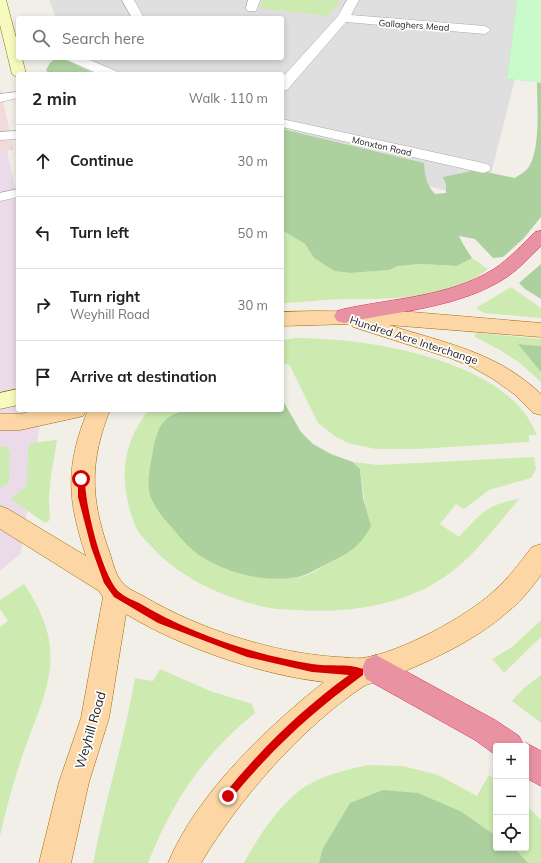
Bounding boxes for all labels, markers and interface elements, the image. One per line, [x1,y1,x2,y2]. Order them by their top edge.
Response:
search box [16,16,284,60]
street label: Gallaghers Mead [378,17,450,33]
icon: search [30,27,52,49]
text: Search here [62,29,144,48]
text: 2 min [32,88,77,109]
text: Walk · 110 m [189,90,268,106]
street label: Monxton Road [351,134,413,158]
icon: ahead [32,150,54,172]
text: Continue [70,151,133,170]
text: 30 m [238,153,268,169]
icon: left [32,222,54,244]
text: Turn left [70,223,129,242]
text: 50 m [238,225,268,241]
text: Turn right [70,287,140,306]
icon: right [32,294,54,316]
text: 30 m [238,297,268,313]
text: Weyhill Road [70,306,150,322]
street label: Hundred Acre Interchange [348,313,480,367]
icon: arrive [32,366,54,388]
text: Arrive at destination [70,367,217,386]
route start [72,470,90,488]
street label: Weyhill Road [71,689,109,771]
map controls [493,743,529,851]
button: + [493,743,529,779]
button: − [493,779,529,815]
route end [219,787,237,805]
button: locate [493,815,529,851]

